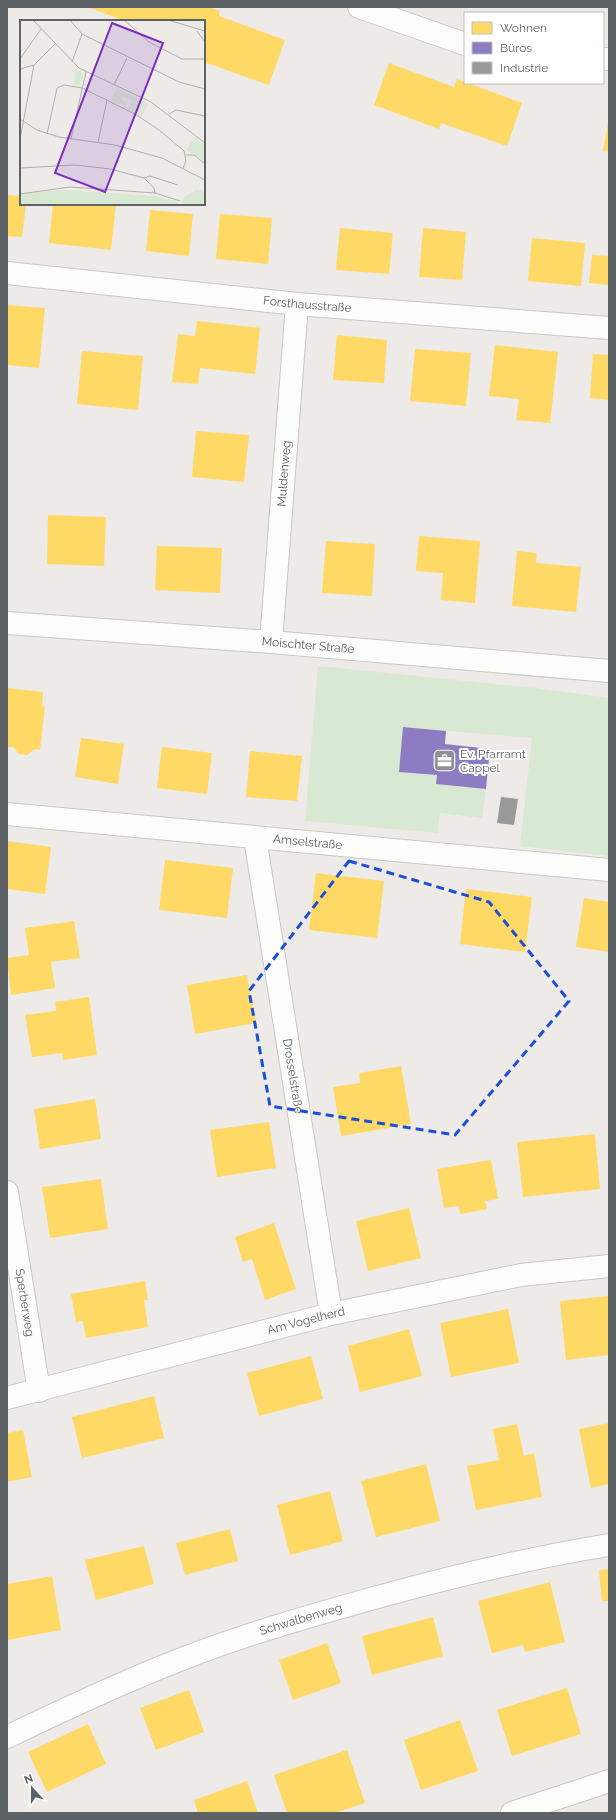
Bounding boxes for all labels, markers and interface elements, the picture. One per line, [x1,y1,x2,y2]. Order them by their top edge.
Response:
legend [464,12,604,84]
inset map [20,20,205,205]
text: Wohnen [500,21,547,35]
text: Büros [500,41,532,55]
text: Industrie [500,61,548,75]
street label: Forsthausstraße [262,293,352,315]
street label: Muldenweg [274,440,293,507]
street label: Moischter Straße [261,634,355,656]
place label: Ev. Pfarramt Cappel [460,747,526,775]
office icon: Ev. Pfarramt Cappel [431,748,457,774]
street label: Amselstraße [272,832,343,852]
street label: Drosselstraße [280,1037,306,1115]
street label: Sperberweg [12,1268,37,1338]
street label: Am Vogelherd [266,1304,346,1337]
street label: Schwalbenweg [258,1600,344,1638]
north arrow [12,1768,52,1808]
text: N [22,1772,35,1787]

